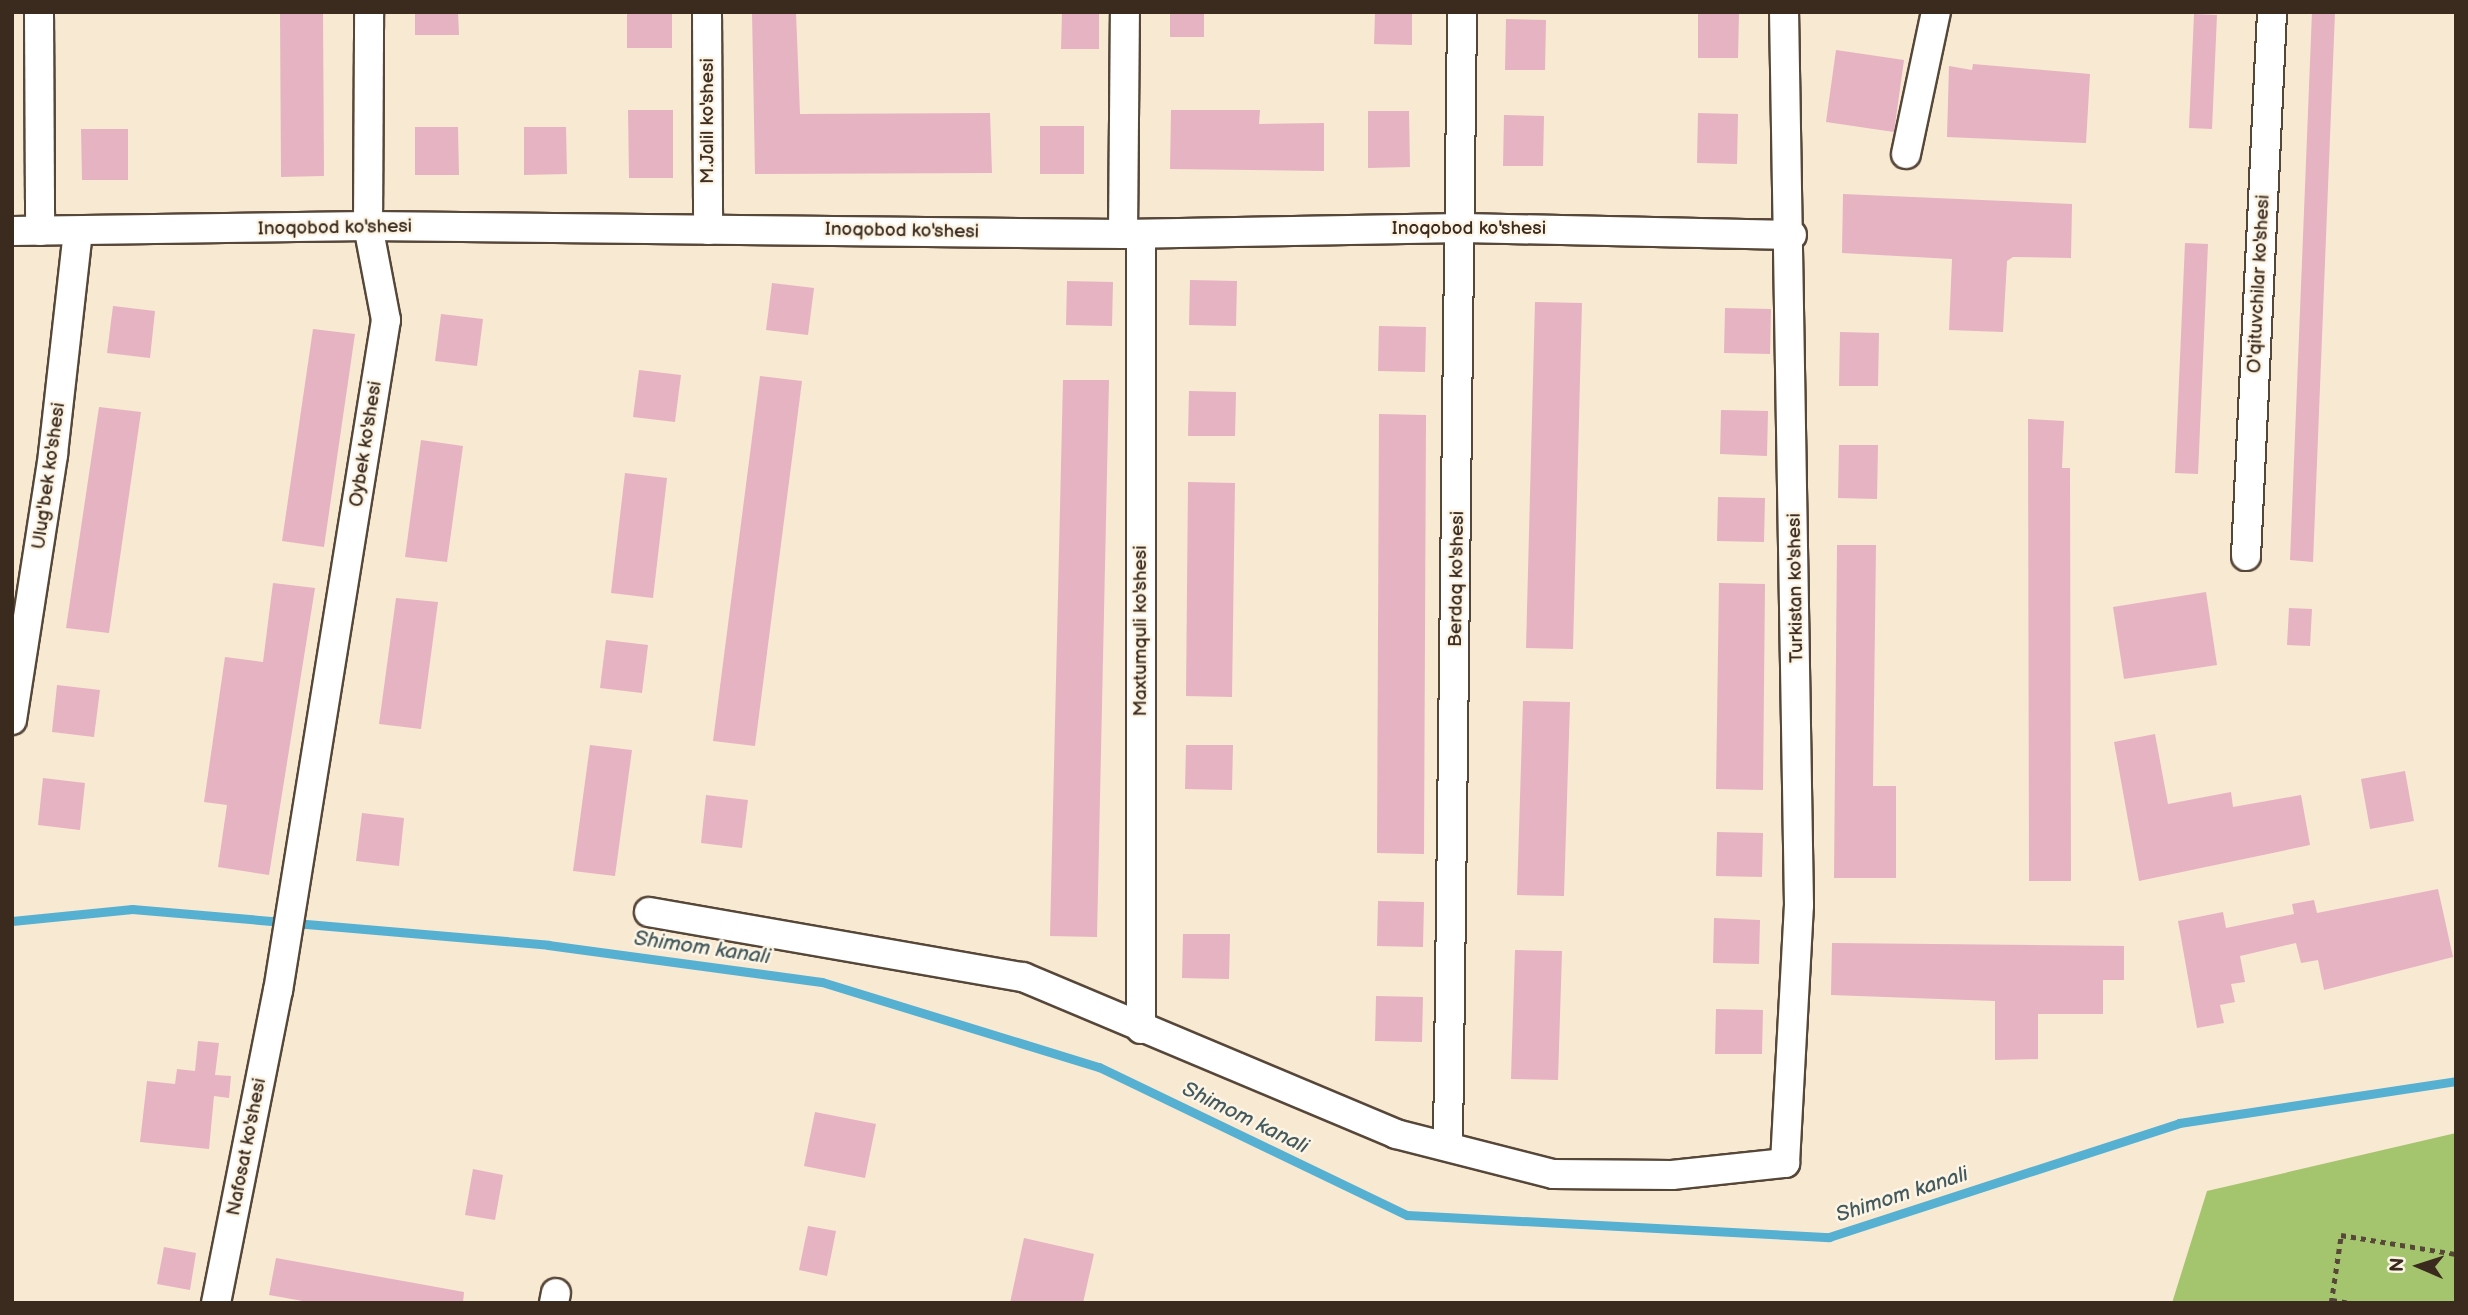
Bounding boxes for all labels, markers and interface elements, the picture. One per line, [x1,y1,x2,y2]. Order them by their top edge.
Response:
street label: M.Jalil ko'shesi [697,58,719,184]
street label: O'qituvchilar ko'shesi [2243,194,2275,374]
street label: Inoqobod ko'shesi [258,215,412,241]
street label: Inoqobod ko'shesi [825,218,979,244]
street label: Inoqobod ko'shesi [1392,218,1546,240]
street label: Oybek ko'shesi [345,380,387,508]
street label: Ulug'bek ko'shesi [27,401,71,551]
street label: Berdaq ko'shesi [1444,511,1470,647]
street label: Turkistan ko'shesi [1783,513,1809,663]
street label: Maxtumquli ko'shesi [1130,545,1152,717]
water label: Shimom kanali [632,926,772,970]
street label: Nafosat ko'shesi [222,1076,272,1218]
water label: Shimom kanali [1178,1077,1312,1159]
water label: Shimom kanali [1833,1162,1971,1228]
north arrow [2384,1231,2454,1301]
text: N [2386,1257,2409,1273]

